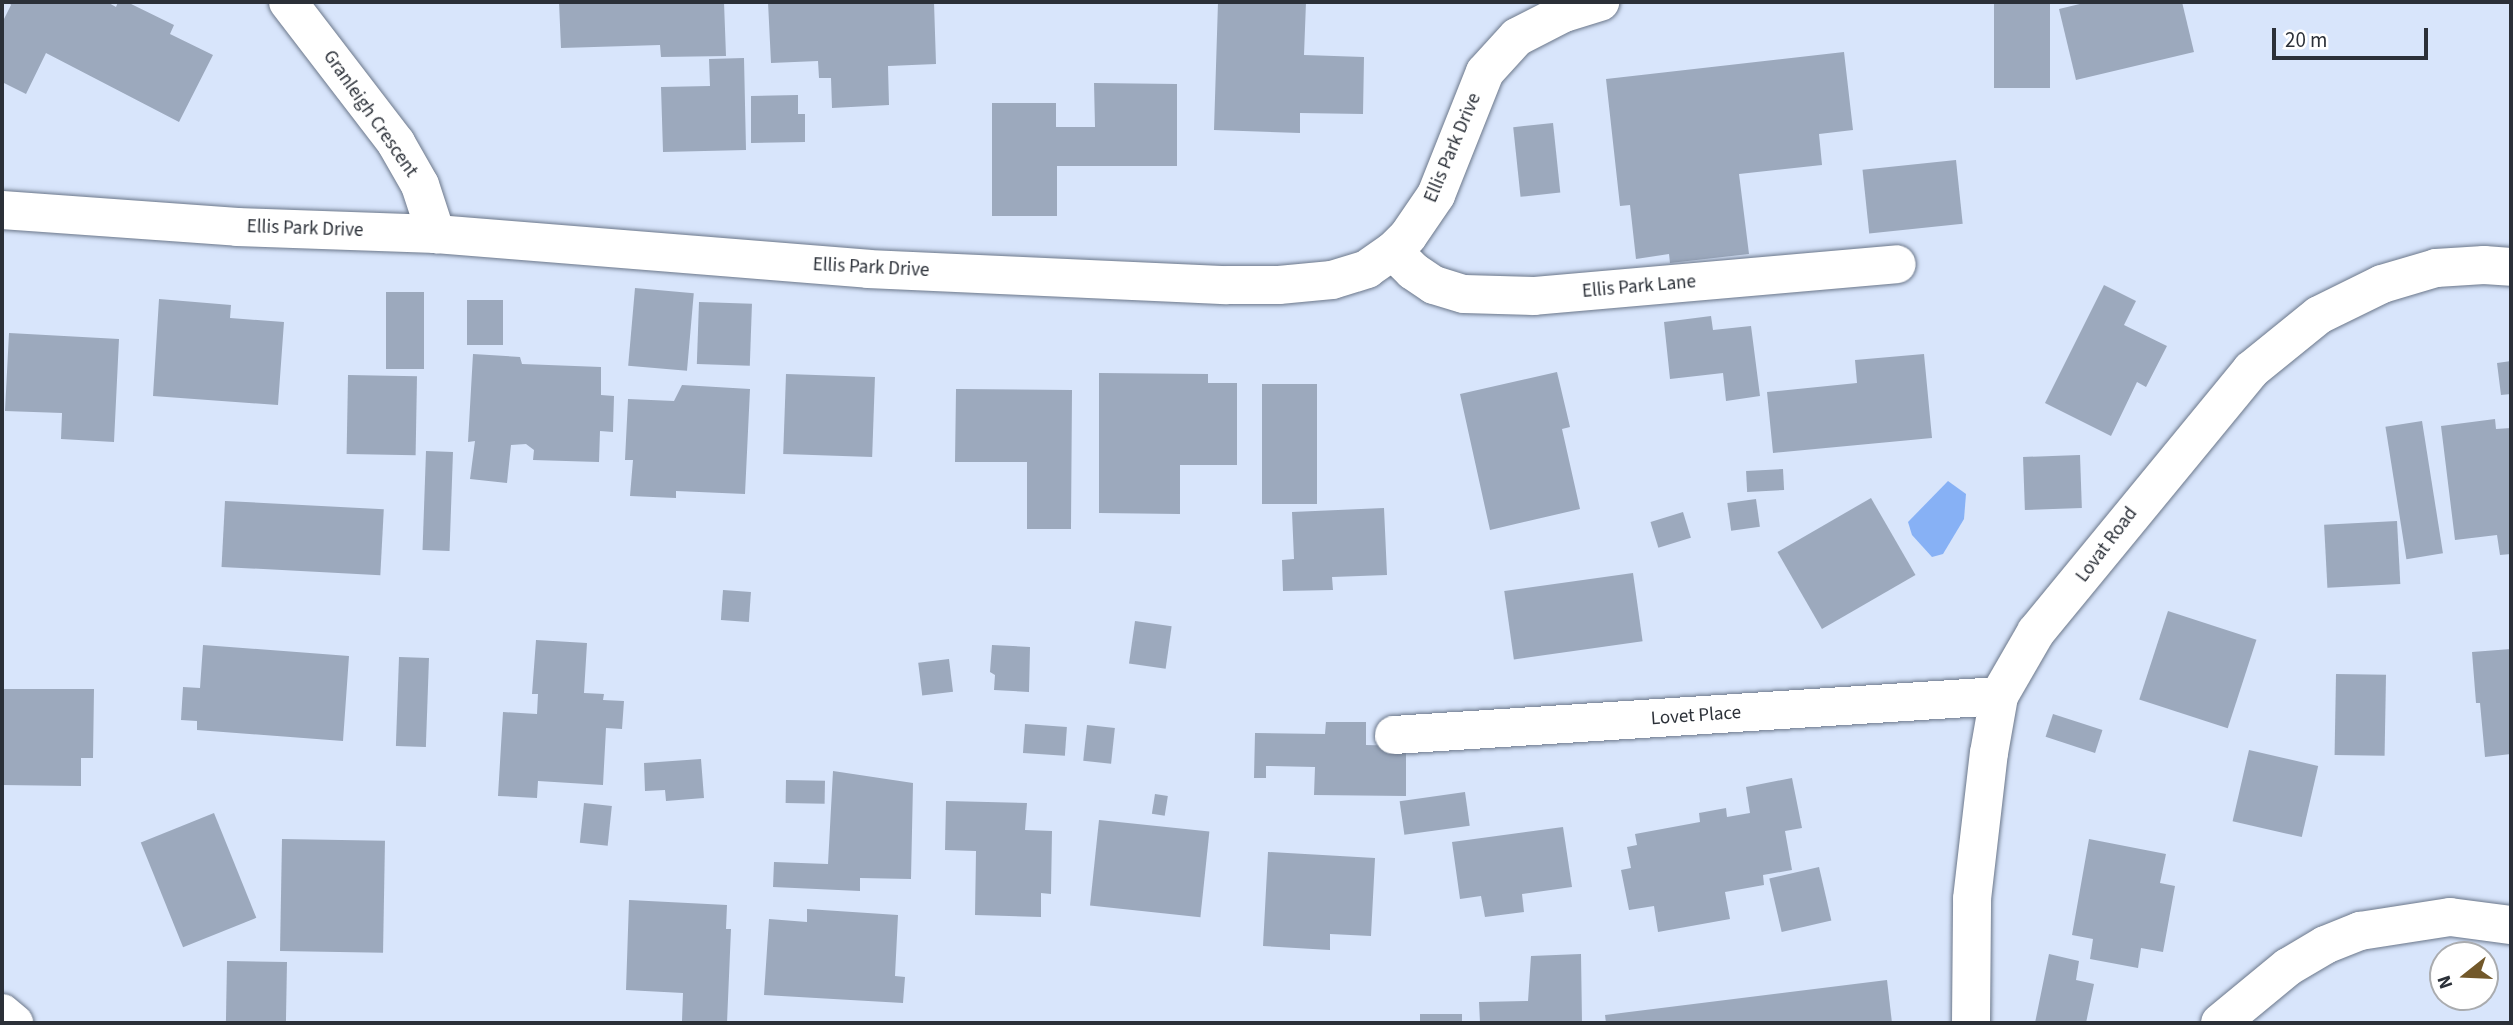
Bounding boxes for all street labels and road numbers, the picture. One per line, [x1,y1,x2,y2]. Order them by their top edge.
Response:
street label: Granleigh Crescent [318,46,422,182]
street label: Ellis Park Drive [1420,90,1486,206]
street label: Ellis Park Drive [246,216,364,242]
street label: Ellis Park Drive [812,254,930,282]
street label: Ellis Park Lane [1581,271,1697,303]
street label: Lovat Road [2071,503,2143,587]
street label: Lovet Place [1650,701,1742,731]

